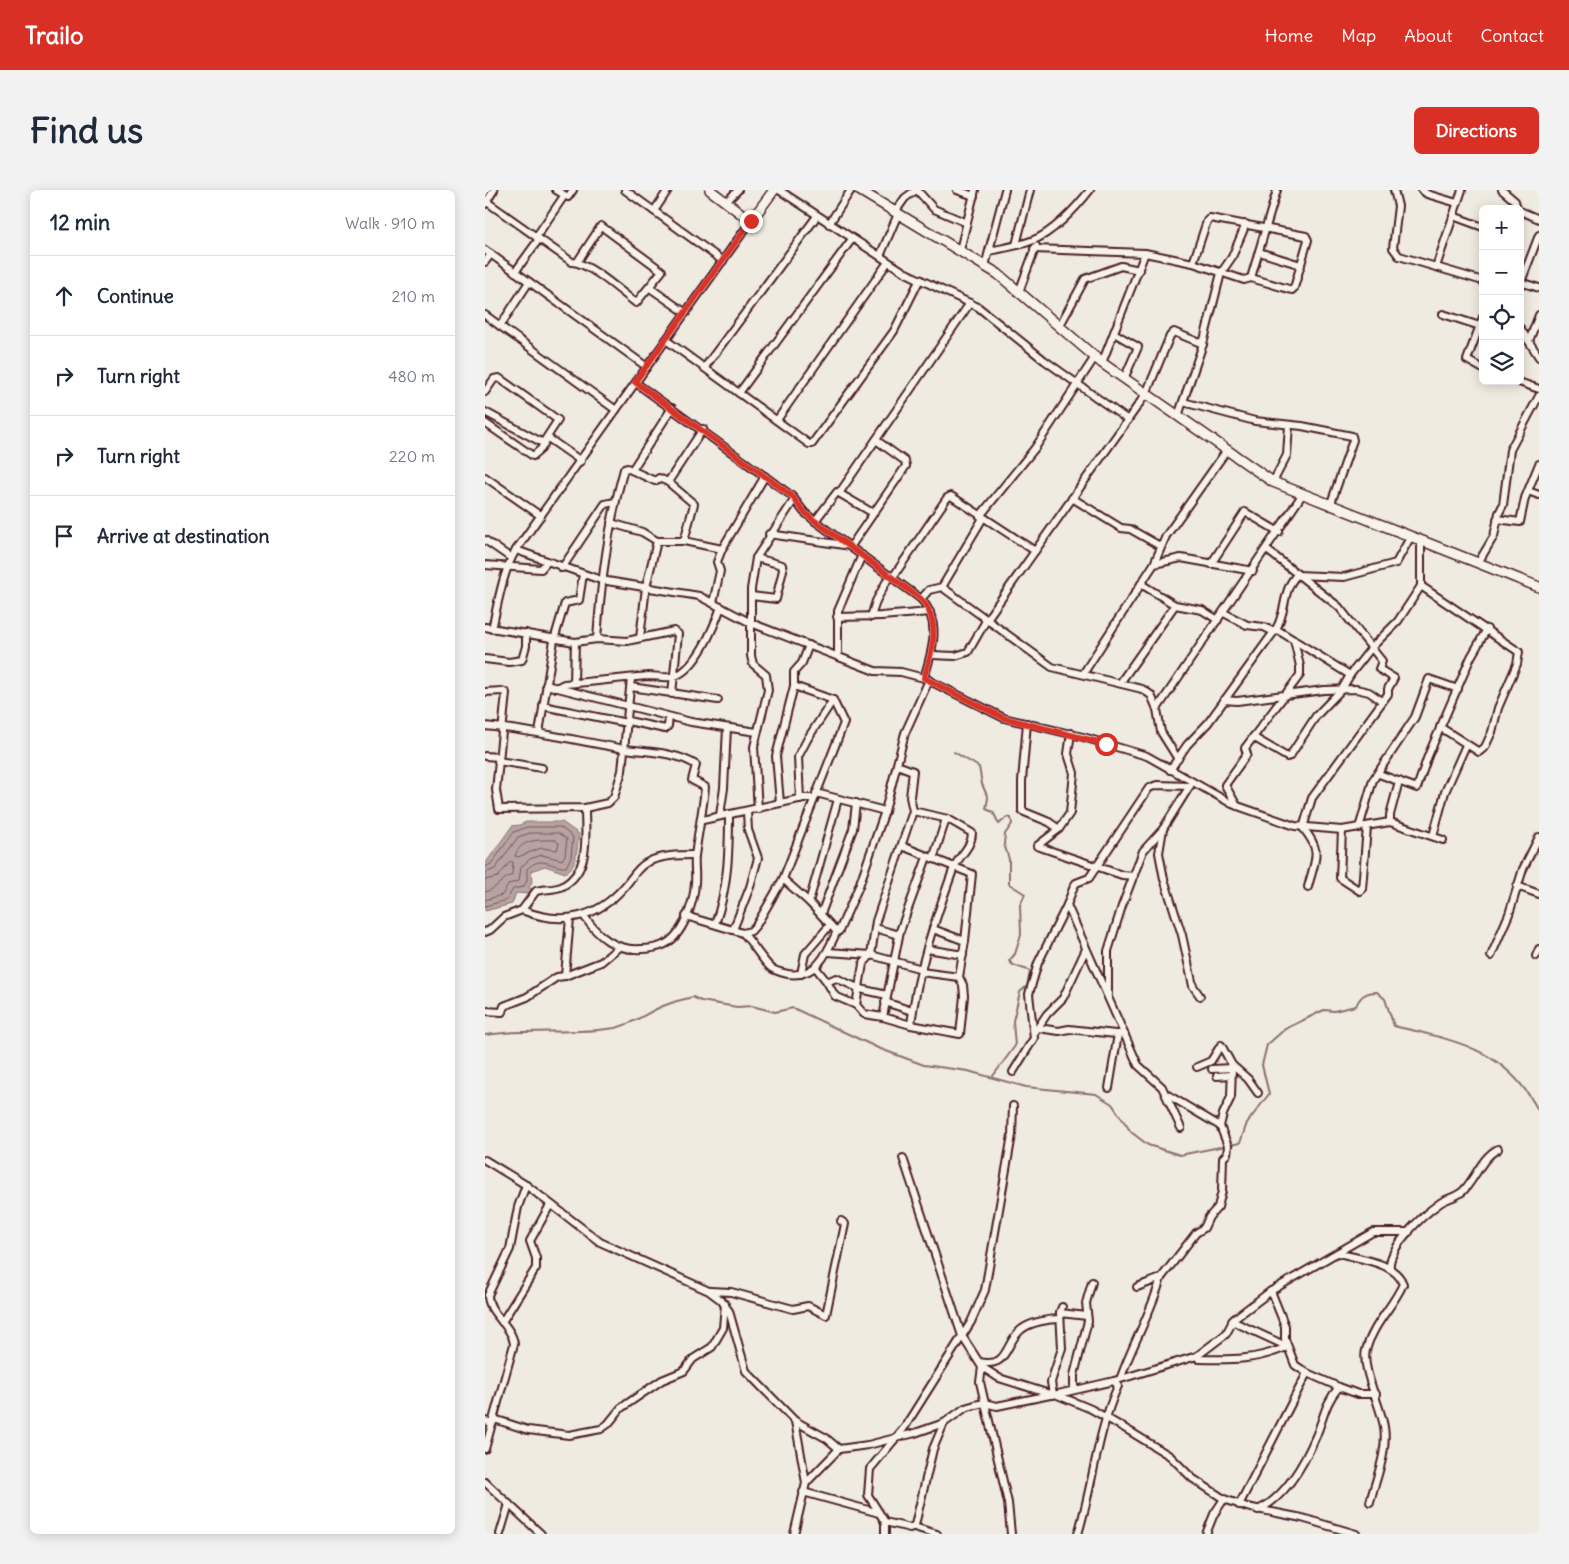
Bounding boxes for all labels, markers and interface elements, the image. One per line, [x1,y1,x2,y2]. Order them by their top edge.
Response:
text: Trailo [25,20,83,50]
text: Home [1265,24,1313,47]
text: Map [1341,24,1376,47]
text: About [1404,24,1452,47]
text: Contact [1480,24,1544,47]
button: Directions [1414,107,1539,154]
text: Find us [30,108,143,152]
map controls [1479,205,1524,385]
button: + [1479,205,1524,250]
text: 12 min [50,209,110,236]
route end [740,210,763,233]
text: Walk · 910 m [345,213,435,233]
button: − [1479,250,1524,295]
icon: ahead [50,282,78,310]
text: Continue [97,284,174,308]
text: 210 m [392,286,435,306]
button: locate [1479,295,1524,340]
button: layers [1479,340,1524,385]
icon: right [50,362,78,390]
text: Turn right [97,364,180,388]
text: 480 m [388,366,435,386]
icon: right [50,442,78,470]
text: Turn right [97,444,180,468]
text: 220 m [389,446,435,466]
icon: arrive [50,522,78,550]
text: Arrive at destination [97,524,270,548]
route start [1095,733,1118,756]

